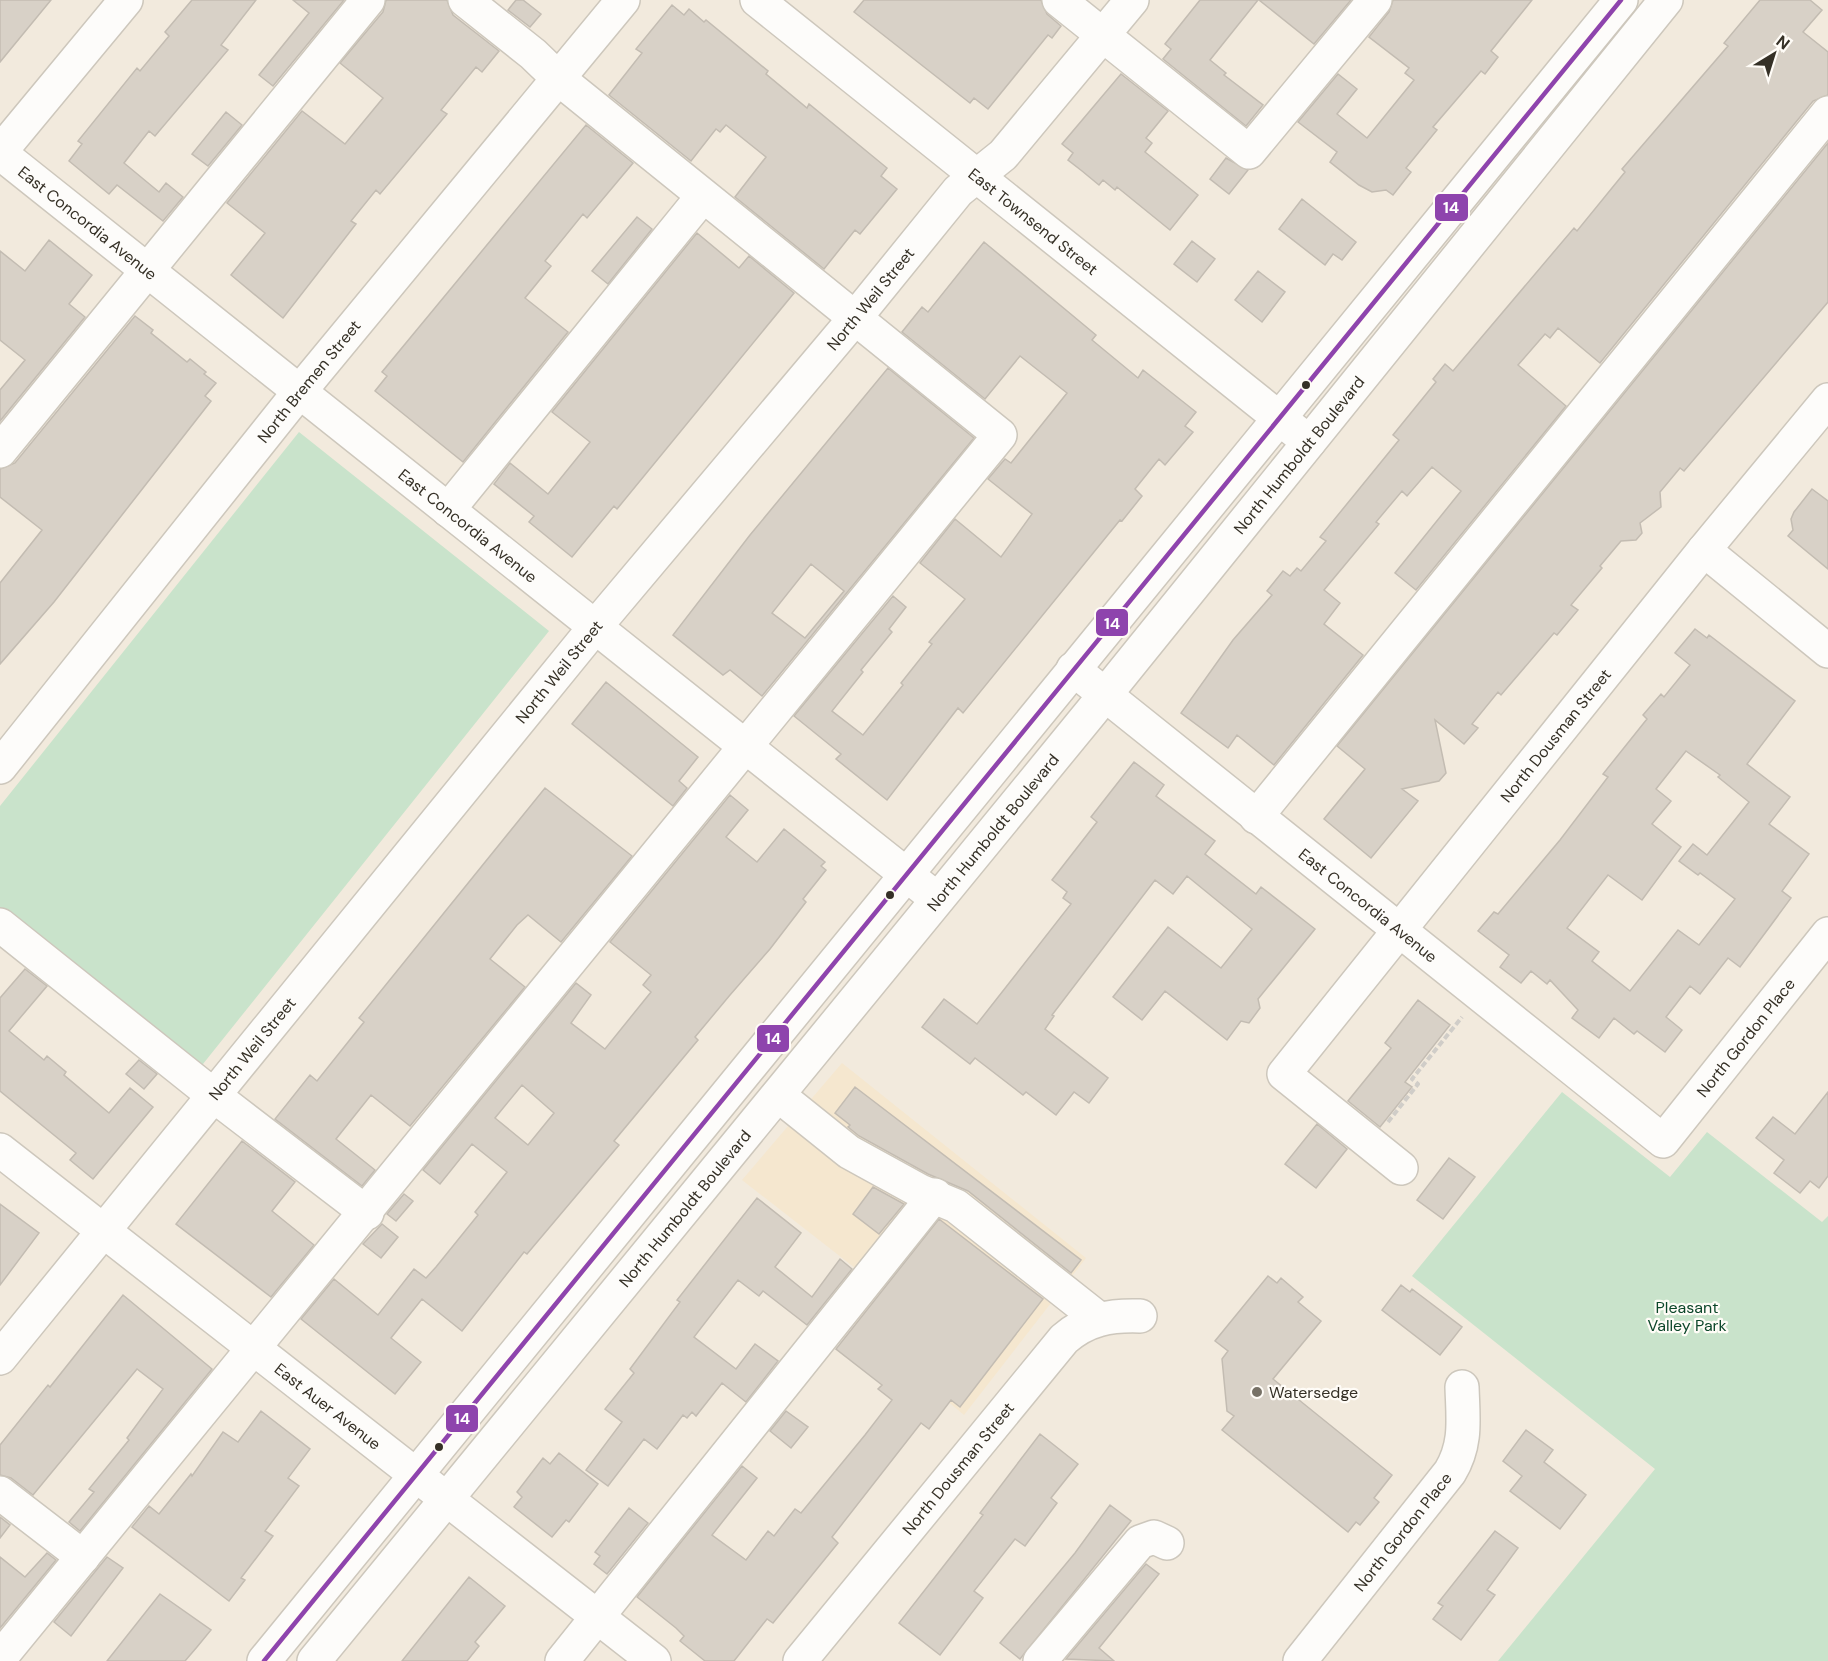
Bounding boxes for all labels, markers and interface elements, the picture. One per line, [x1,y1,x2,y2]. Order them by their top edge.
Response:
north arrow [1744,24,1804,84]
text: N [1772,31,1794,54]
street label: East Concordia Avenue [14,161,161,284]
street label: East Townsend Street [964,163,1102,280]
line badge: 14 [1434,193,1469,222]
text: 14 [1443,197,1459,218]
street label: North Weil Street [822,243,919,355]
street label: North Bremen Street [252,315,365,447]
street label: North Humboldt Boulevard [1229,372,1369,538]
unlabelled marker [1300,379,1312,391]
street label: East Concordia Avenue [394,464,542,587]
line badge: 14 [1095,608,1129,637]
text: 14 [1104,613,1120,634]
street label: North Weil Street [510,616,607,728]
street label: North Dousman Street [1495,664,1615,807]
street label: North Humboldt Boulevard [922,749,1063,915]
street label: East Concordia Avenue [1295,843,1442,967]
unlabelled marker [884,889,896,901]
street label: North Gordon Place [1692,974,1799,1101]
street label: North Weil Street [204,993,300,1104]
line badge: 14 [756,1024,790,1053]
text: 14 [765,1028,781,1049]
street label: North Humboldt Boulevard [614,1125,755,1291]
park label: Pleasant Valley Park [1647,1297,1727,1336]
street label: East Auer Avenue [270,1358,385,1454]
place label: Watersedge [1269,1382,1358,1403]
marker: Watersedge [1250,1385,1264,1399]
street label: North Dousman Street [897,1398,1019,1539]
line badge: 14 [445,1404,479,1433]
text: 14 [454,1408,470,1429]
unlabelled marker [433,1441,445,1453]
street label: North Gordon Place [1349,1468,1456,1596]

